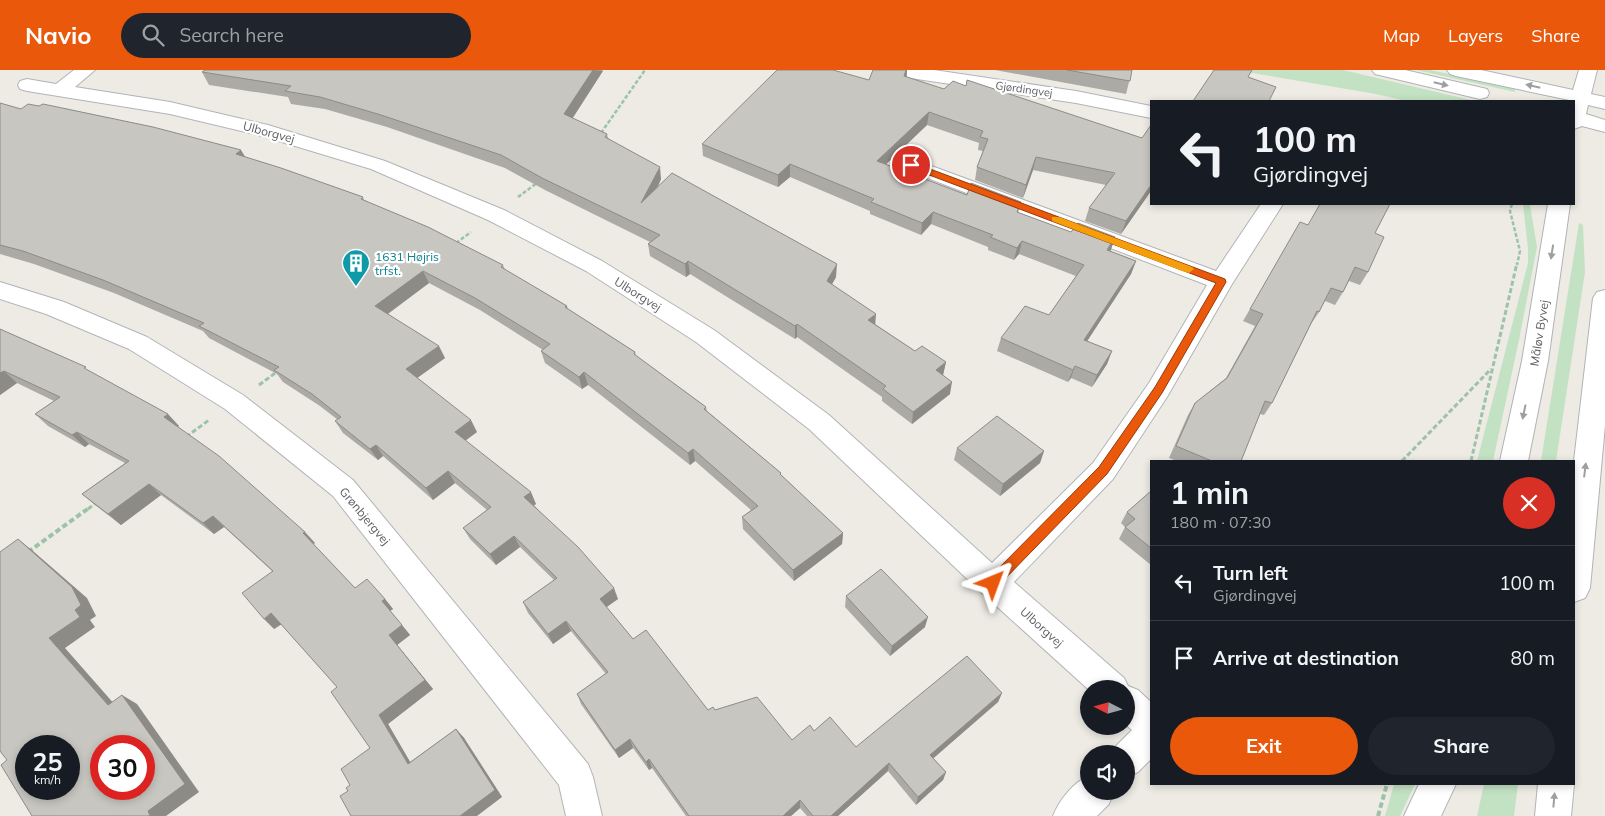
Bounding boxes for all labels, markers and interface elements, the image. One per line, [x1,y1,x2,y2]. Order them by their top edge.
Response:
search box [121,13,471,58]
text: Navio [25,20,91,50]
icon: search [139,21,167,49]
text: Search here [179,23,284,47]
text: Map [1383,24,1420,47]
text: Layers [1448,24,1503,47]
text: Share [1531,24,1580,47]
street label: Gjørdingvej [995,78,1053,100]
one-way arrow [1433,80,1448,88]
one-way arrow [1525,82,1540,90]
text: 100 m [1253,117,1357,161]
street label: Ulborgvej [242,118,297,146]
icon: left [1170,120,1235,185]
pin [890,144,932,186]
icon: arrive [897,151,925,179]
text: Gjørdingvej [1253,160,1368,188]
one-way arrow [1547,244,1555,260]
building icon: 1631 Højris trfst. [341,248,371,287]
place label: 1631 Højris trfst. [375,249,439,278]
street label: Ulborgvej [612,274,665,314]
street label: Måløv Byvej [1526,299,1552,367]
one-way arrow [1520,404,1528,420]
one-way arrow [1581,462,1589,478]
text: 1 min [1170,474,1249,512]
button: close [1503,477,1555,529]
street label: Grønbjergvej [337,484,394,548]
text: 180 m · 07:30 [1170,512,1271,532]
position arrow [966,556,1018,608]
text: Turn left [1213,561,1288,585]
icon: left [1170,569,1198,597]
text: 100 m [1499,571,1555,595]
text: Gjørdingvej [1213,585,1297,605]
street label: Ulborgvej [1017,604,1067,650]
icon: arrive [1170,644,1198,672]
text: Arrive at destination [1213,646,1399,670]
text: 80 m [1511,646,1555,670]
north arrow [1080,680,1135,735]
map controls [1080,680,1135,800]
button: Exit [1170,717,1358,775]
button: Share [1368,717,1555,775]
speed limit sign: 30 [90,735,155,800]
button: sound [1080,745,1135,800]
text: 25 [32,746,63,777]
text: km/h [34,772,61,787]
one-way arrow [1551,792,1559,808]

